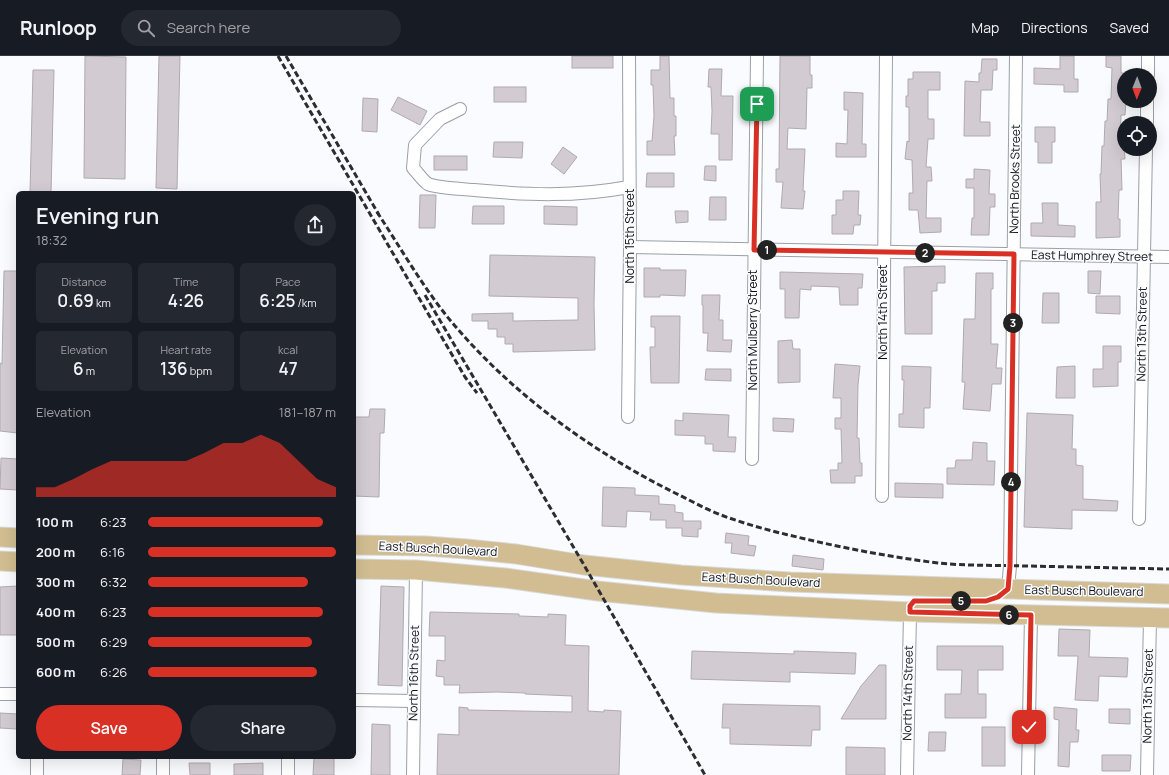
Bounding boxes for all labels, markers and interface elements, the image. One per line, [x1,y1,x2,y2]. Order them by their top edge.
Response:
search box [121,10,401,46]
text: Runloop [20,15,97,41]
icon: search [135,17,157,39]
text: Search here [167,17,250,38]
text: Map [971,18,999,37]
text: Directions [1021,18,1088,37]
text: Saved [1110,18,1149,37]
north arrow [1117,68,1157,108]
map controls [1117,68,1157,156]
pin [740,87,774,121]
icon: arrive [746,93,768,115]
button: locate [1117,116,1157,156]
street label: North Brooks Street [1005,124,1024,234]
street label: North 15th Street [621,188,638,284]
text: Evening run [36,201,159,231]
button: share [294,204,336,246]
text: 18:32 [36,231,67,249]
pin: 1 [757,240,777,260]
text: 1 [765,242,769,257]
pin: 2 [915,243,935,263]
text: 2 [922,245,928,260]
street label: East Humphrey Street [1031,246,1153,265]
street label: North 14th Street [874,264,891,360]
street label: North Mulberry Street [744,269,761,390]
text: Distance [61,274,107,289]
text: Time [174,274,198,289]
text: Pace [276,274,300,289]
street label: North 13th Street [1132,286,1151,382]
text: 0.69 [57,289,94,312]
text: 4:26 [168,289,204,312]
text: 6:25 [259,289,295,312]
text: km [94,295,111,310]
text: /km [295,295,317,310]
pin: 3 [1003,313,1023,333]
text: 3 [1010,315,1016,330]
text: Elevation [61,342,107,357]
text: Heart rate [160,342,212,357]
text: kcal [278,342,298,357]
text: 6 [73,357,84,380]
text: 136 [160,357,187,380]
text: 47 [278,357,298,380]
text: m [84,363,95,378]
text: bpm [187,363,212,378]
text: Elevation [36,403,91,421]
text: 181–187 m [279,403,336,421]
pin: 4 [1001,472,1021,492]
text: 4 [1008,474,1014,489]
text: 100 m [36,513,73,531]
text: 6:23 [100,513,127,531]
street label: East Busch Boulevard [378,537,498,560]
text: 200 m [36,543,75,561]
text: 6:16 [100,543,125,561]
street label: East Busch Boulevard [701,568,821,591]
text: 300 m [36,573,75,591]
text: 6:32 [100,573,127,591]
street label: East Busch Boulevard [1024,581,1144,600]
pin: 5 [951,591,971,611]
text: 5 [958,593,964,608]
text: 400 m [36,603,75,621]
text: 6:23 [100,603,127,621]
pin: 6 [999,605,1019,625]
text: 6 [1006,607,1012,622]
street label: North 16th Street [404,625,423,721]
text: 500 m [36,633,75,651]
text: 6:29 [100,633,127,651]
street label: North 14th Street [898,645,917,741]
street label: North 13th Street [1138,648,1157,744]
text: 600 m [36,663,75,681]
text: 6:26 [100,663,127,681]
button: Save [36,705,182,751]
button: Share [190,705,336,751]
pin [1012,710,1046,744]
icon: check [1018,716,1040,738]

